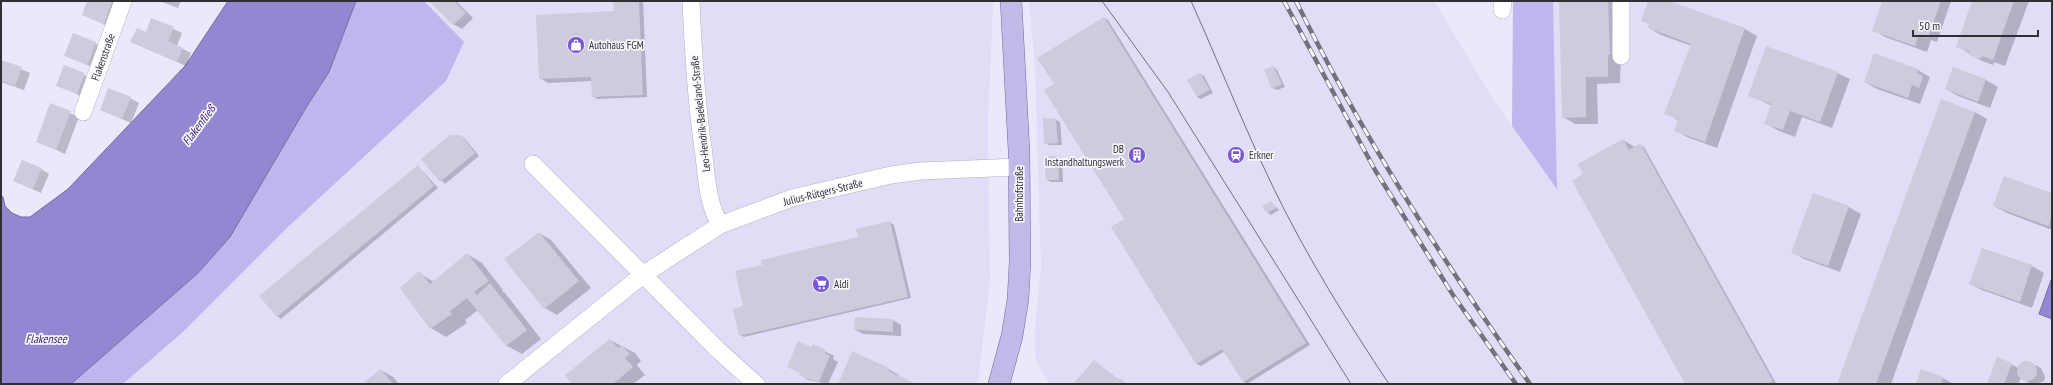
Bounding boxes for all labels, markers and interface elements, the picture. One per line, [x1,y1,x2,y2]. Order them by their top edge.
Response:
scale bar [1913,12,2038,38]
text: 50 m [1919,18,1940,33]
street label: Flakenstraße [88,31,118,82]
shop icon: Autohaus FGM [566,35,586,55]
place label: Autohaus FGM [589,38,644,52]
street label: Leo-Hendrik-Baekeland-Straße [687,55,713,173]
water label: Flakenfließ [179,101,219,148]
place label: DB Instandhaltungswerk [1045,142,1125,169]
building icon: DB Instandhaltungswerk [1127,145,1147,165]
station icon: Erkner [1226,145,1246,165]
place label: Erkner [1249,148,1273,162]
street label: Bahnhofstraße [1012,166,1026,222]
street label: Julius-Rütgers-Straße [781,175,865,209]
supermarket icon: Aldi [811,274,831,294]
place label: Aldi [834,277,849,291]
water label: Flakensee [25,331,68,346]

